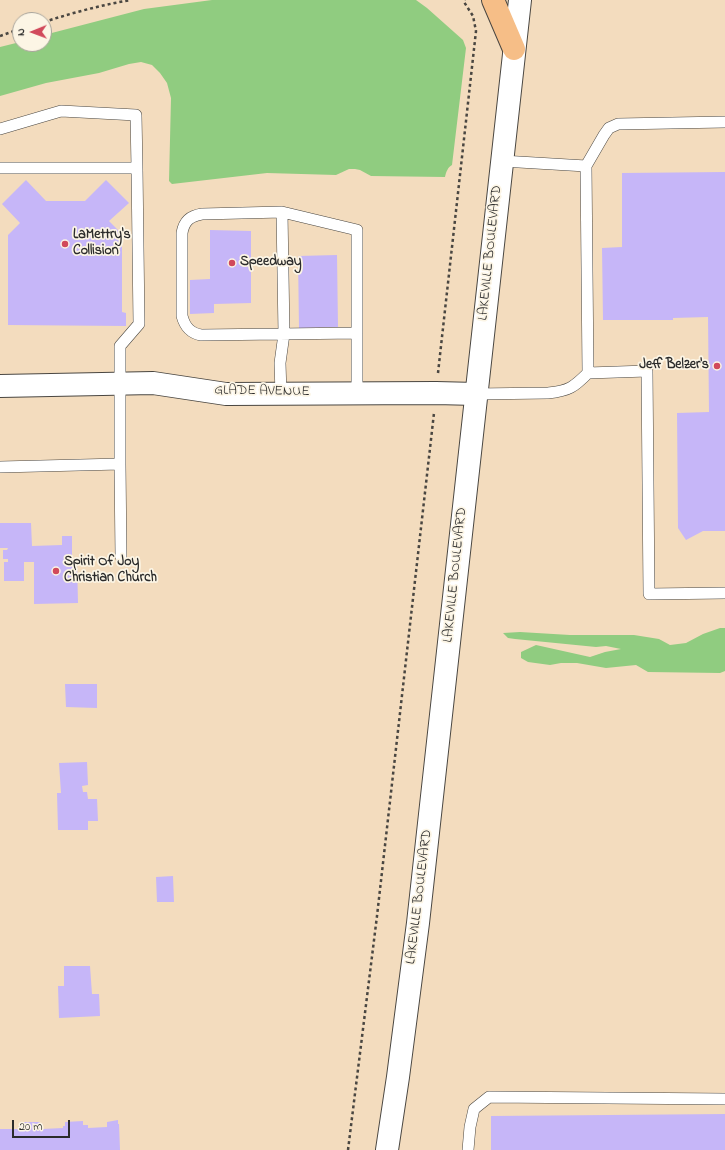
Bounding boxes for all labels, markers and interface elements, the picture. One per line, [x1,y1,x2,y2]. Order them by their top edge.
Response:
north arrow [12,12,52,52]
text: N [13,28,29,36]
street label: LAKEVILLE BOULEVARD [476,185,506,321]
place label: LaMettry's Collision [73,228,131,260]
marker: LaMettry's Collision [60,239,70,249]
place label: Speedway [240,255,302,271]
marker: Speedway [227,258,237,268]
place label: Jeff Belzer's [639,358,709,374]
marker: Jeff Belzer's [712,361,722,371]
street label: GLADE AVENUE [214,383,310,401]
street label: LAKEVILLE BOULEVARD [441,507,471,643]
place label: Spirit Of Joy Christian Church [64,555,157,588]
marker: Spirit Of Joy Christian Church [51,566,61,576]
street label: LAKEVILLE BOULEVARD [403,829,437,965]
scale bar [14,1112,72,1138]
text: 20 m [19,1118,42,1136]

